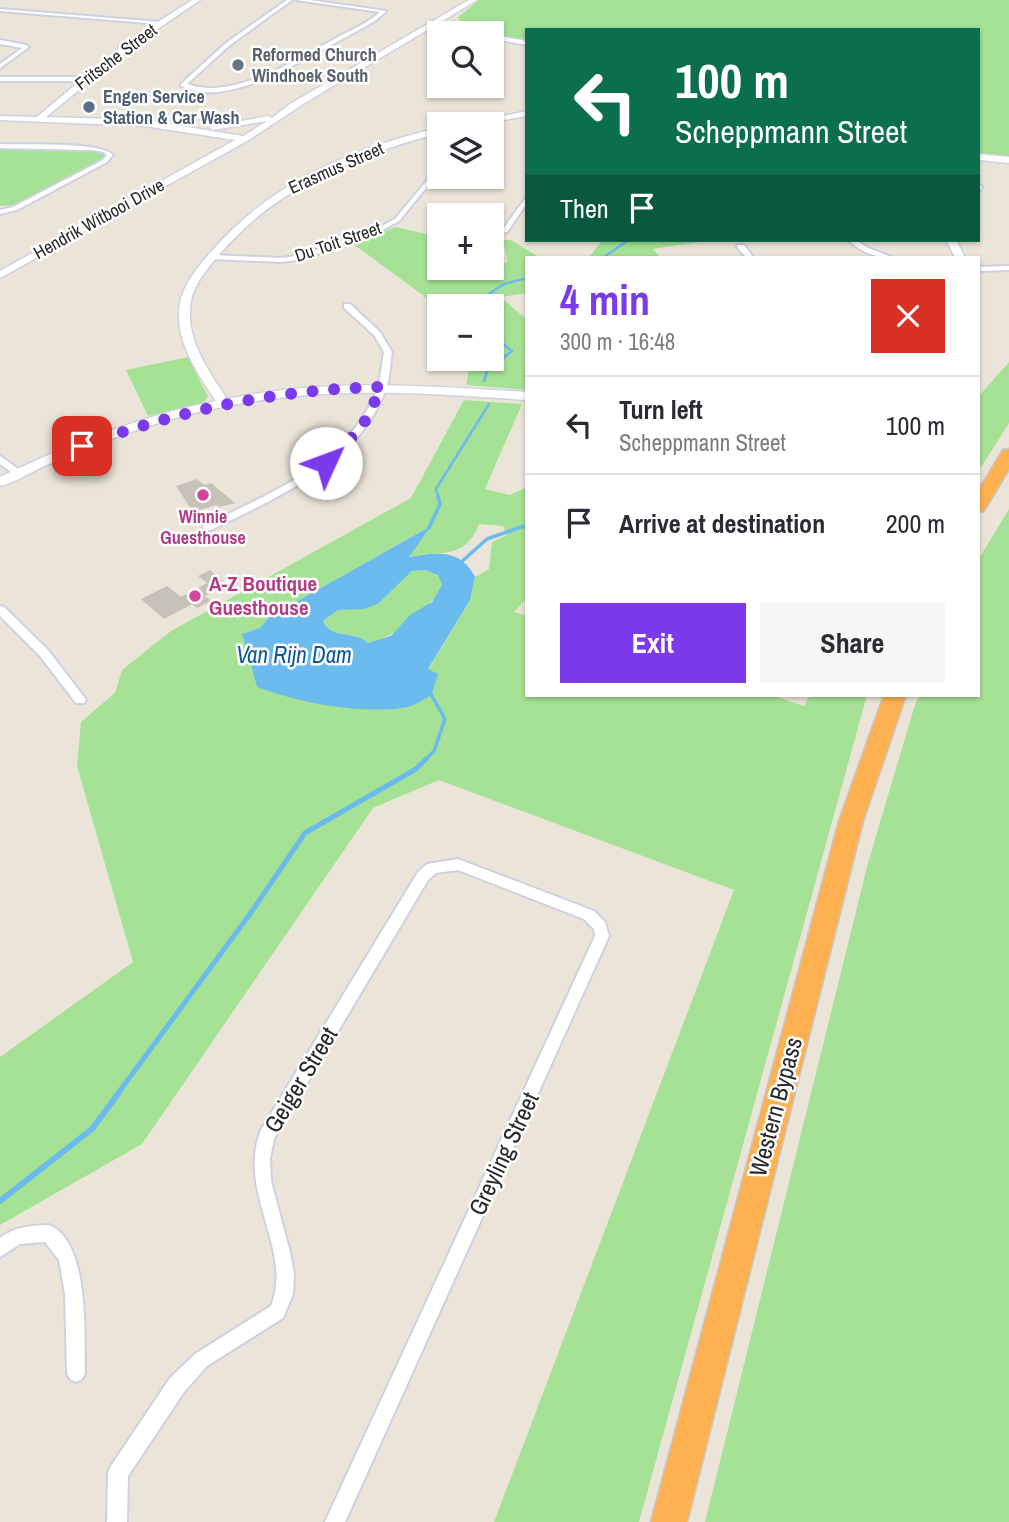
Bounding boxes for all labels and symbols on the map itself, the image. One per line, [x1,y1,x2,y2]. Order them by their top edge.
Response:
street label: Fritsche Street [70,17,162,96]
place label: Reformed Church Windhoek South [252,42,377,88]
marker: Reformed Church Windhoek South [230,57,246,73]
place label: Engen Service Station & Car Wash [103,84,239,130]
marker: Engen Service Station & Car Wash [81,99,97,115]
street label: Erasmus Street [284,135,387,200]
street label: Hendrik Witbooi Drive [29,172,169,265]
street label: Du Toit Street [291,215,384,268]
pin [52,416,112,476]
position arrow [289,426,363,500]
marker: Winnie Guesthouse [195,487,211,503]
place label: Winnie Guesthouse [160,504,246,550]
place label: A-Z Boutique Guesthouse [209,569,317,622]
marker: A-Z Boutique Guesthouse [187,588,203,604]
water label: Van Rijn Dam [236,639,352,670]
street label: Geiger Street [256,1020,345,1138]
street label: Western Bypass [741,1034,809,1180]
street label: Greyling Street [461,1086,546,1220]

